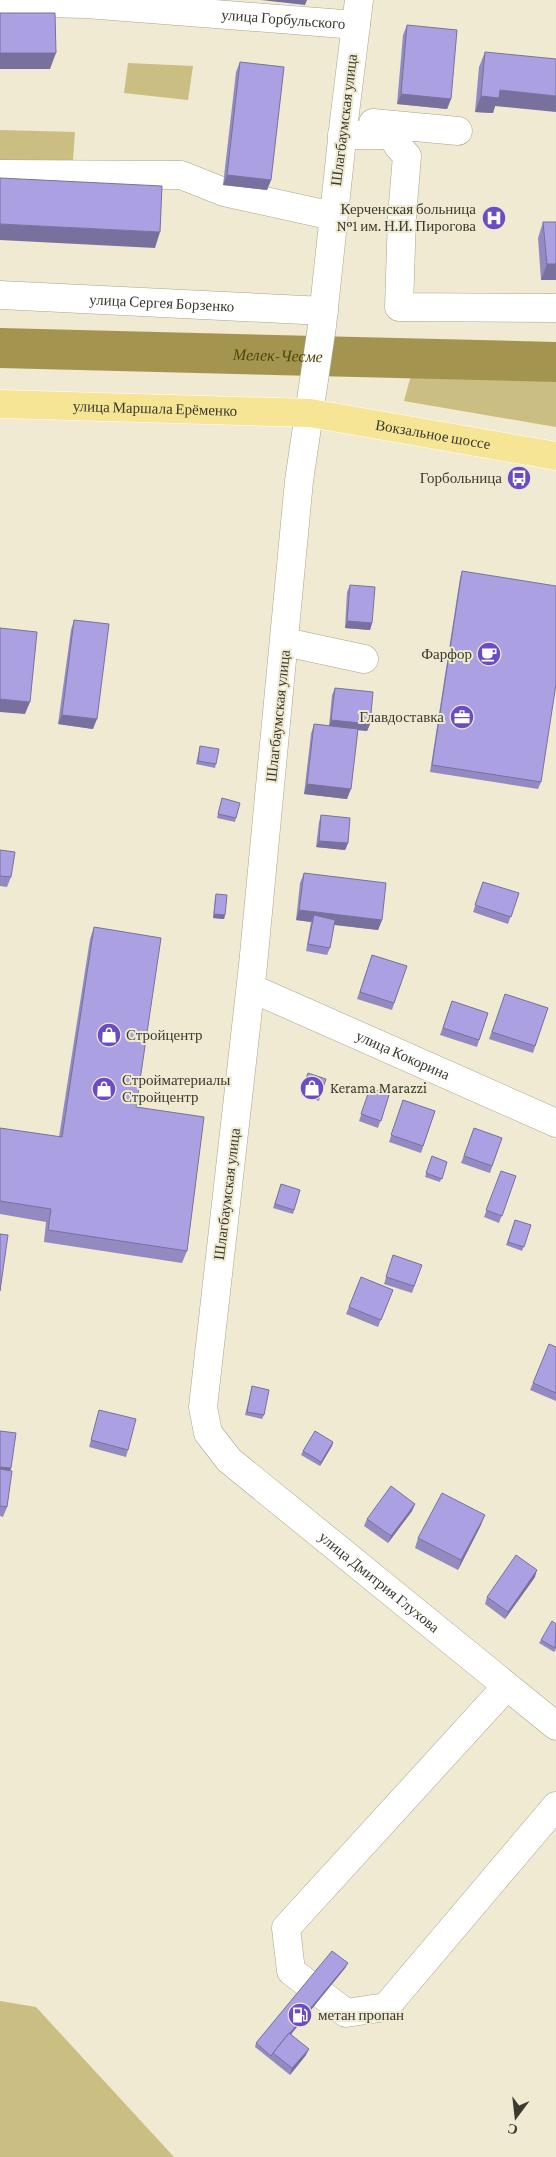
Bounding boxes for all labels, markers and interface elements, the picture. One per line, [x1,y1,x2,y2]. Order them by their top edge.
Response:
street label: улица Горбульского [221,7,346,32]
street label: Шлагбаумская улица [328,53,360,187]
place label: Керченская больница №1 им. Н.И. Пирогова [337,201,476,234]
hospital icon: Керченская больница №1 им. Н.И. Пирогова [481,205,507,231]
street label: улица Сергея Борзенко [89,291,235,315]
water label: Мелек-Чесме [232,345,323,365]
street label: улица Маршала Ерёменко [73,398,237,419]
street label: Вокзальное шоссе [374,417,492,452]
bus stop icon: Горбольница [506,465,532,491]
place label: Горбольница [420,470,502,486]
cafe icon: Фарфор [476,641,502,667]
place label: Фарфор [421,646,472,662]
street label: Шлагбаумская улица [263,649,293,783]
office icon: Главдоставка [449,704,475,730]
place label: Главдоставка [359,709,444,725]
shop icon: Стройцентр [96,1022,122,1048]
place label: Стройцентр [126,1027,203,1043]
street label: улица Кокорина [353,1027,452,1083]
place label: Стройматериалы Стройцентр [122,1072,230,1105]
shop icon: Kerama Marazzi [299,1075,325,1101]
shop icon: Стройматериалы Стройцентр [91,1076,117,1102]
place label: Kerama Marazzi [330,1080,427,1096]
street label: Шлагбаумская улица [211,1127,243,1261]
street label: улица Дмитрия Глухова [316,1529,443,1636]
fuel station icon: метан пропан [287,2002,313,2028]
place label: метан пропан [318,2007,404,2023]
north arrow [491,2092,541,2142]
text: С [506,2121,520,2139]

